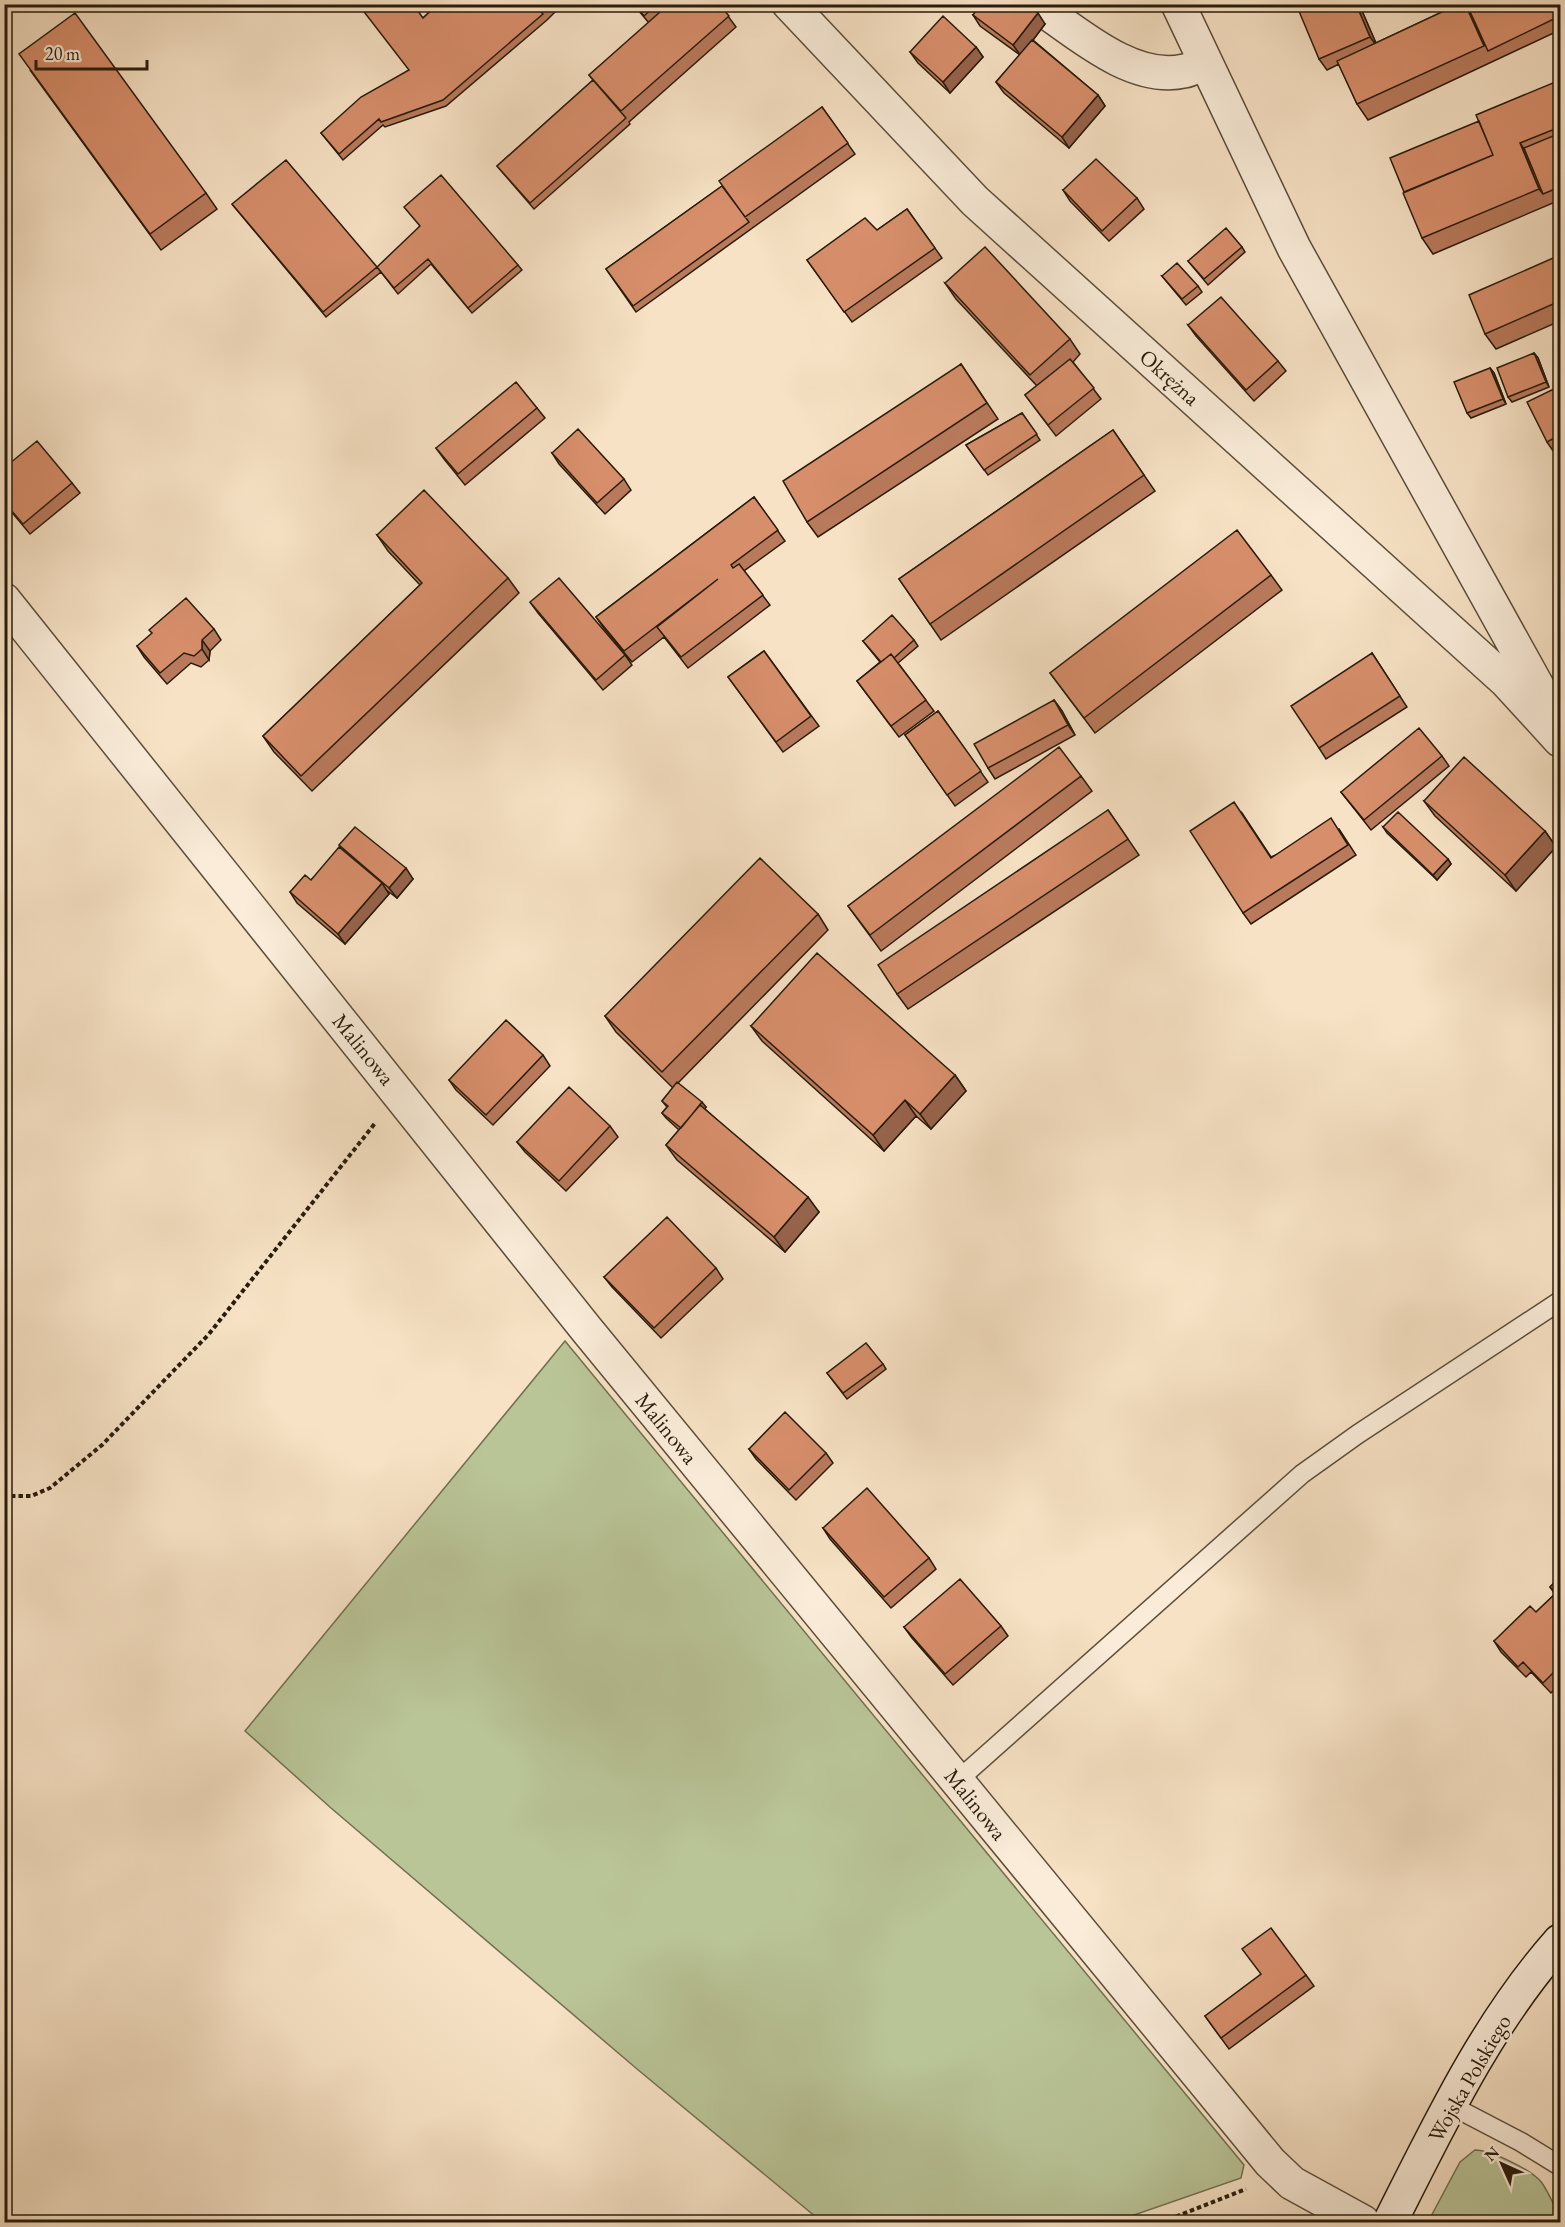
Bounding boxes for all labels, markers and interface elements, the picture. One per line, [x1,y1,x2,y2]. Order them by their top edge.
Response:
scale bar [36,33,147,71]
text: 20 m [45,42,80,65]
street label: Okrężna [1133,343,1206,412]
street label: Malinowa [326,1007,402,1091]
street label: Malinowa [629,1386,705,1470]
street label: Malinowa [938,1762,1014,1846]
street label: Wojska Polskiego [1421,2009,1518,2147]
north arrow [1472,2134,1532,2194]
text: N [1480,2142,1504,2166]

